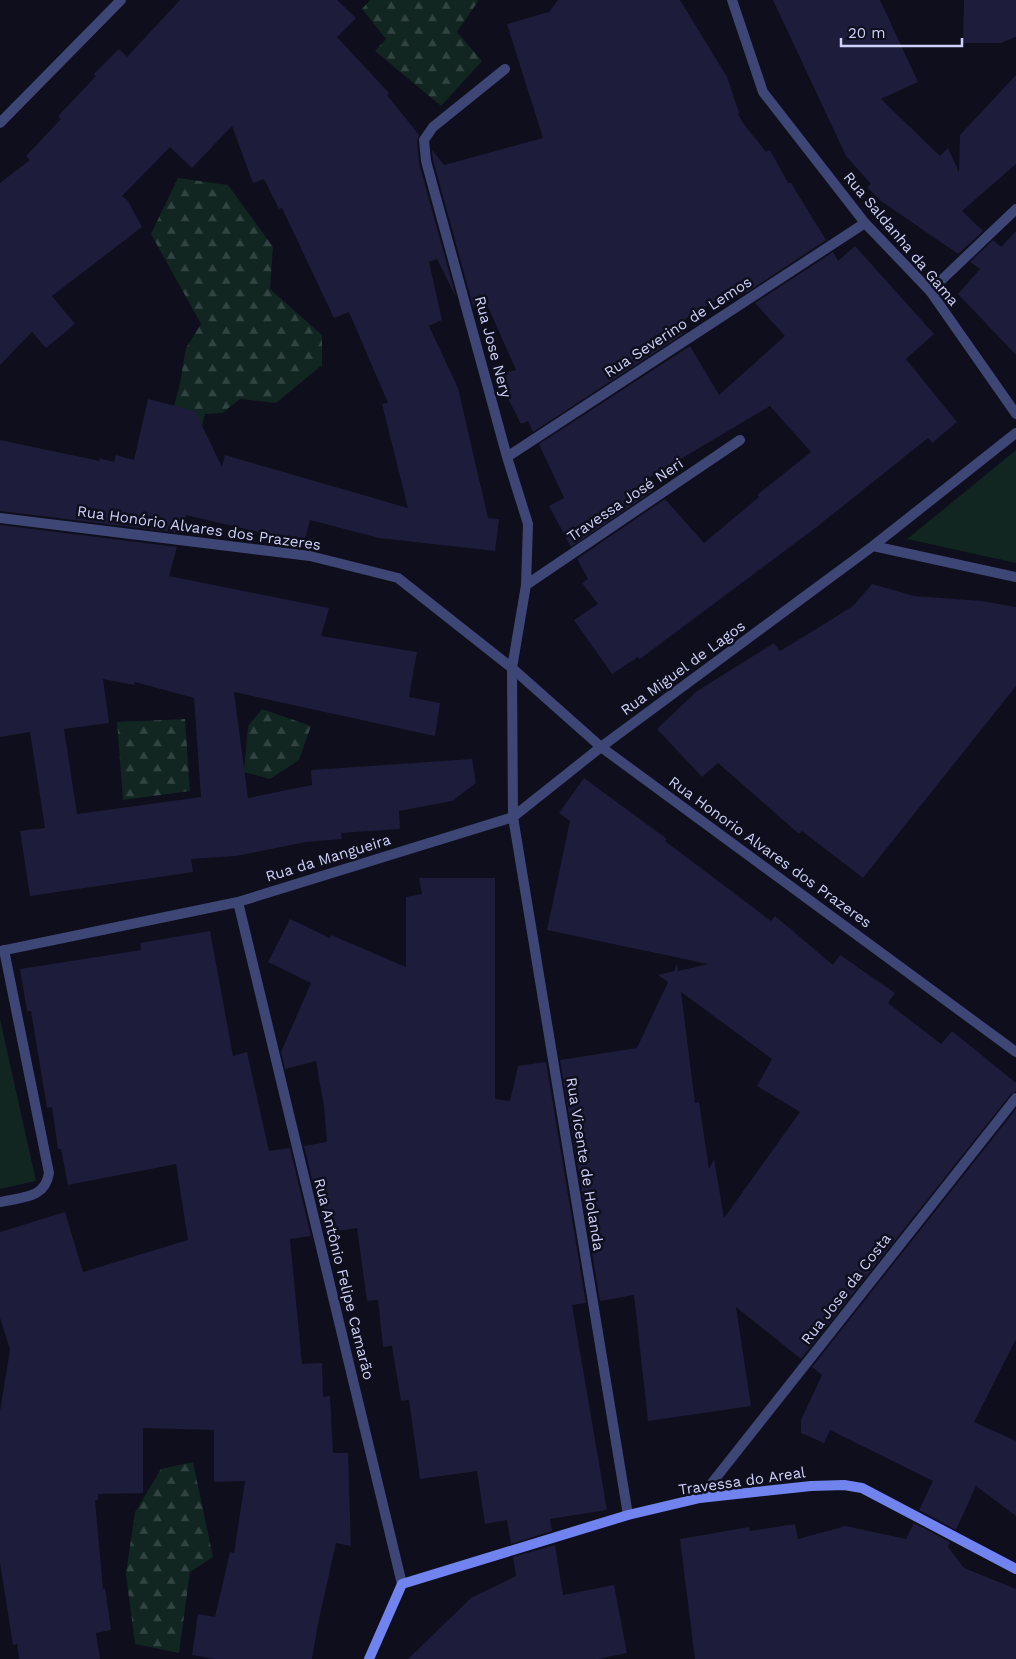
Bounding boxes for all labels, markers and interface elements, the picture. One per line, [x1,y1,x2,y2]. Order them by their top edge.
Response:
scale bar [841,15,962,47]
text: 20 m [848,24,886,42]
street label: Rua Saldanha da Gama [840,168,963,310]
street label: Rua Severino de Lemos [601,273,755,381]
street label: Rua Jose Nery [471,294,515,400]
street label: Travessa José Neri [564,455,686,545]
street label: Rua Honório Alvares dos Prazeres [76,502,322,554]
street label: Rua Miguel de Lagos [617,617,749,719]
street label: Rua Honorio Alvares dos Prazeres [665,772,875,932]
street label: Rua da Mangueira [263,830,393,886]
street label: Rua Vicente de Holanda [562,1076,608,1252]
street label: Rua Antônio Felipe Camarão [310,1176,378,1382]
street label: Rua Jose da Costa [797,1230,895,1348]
street label: Travessa do Areal [677,1463,807,1499]

